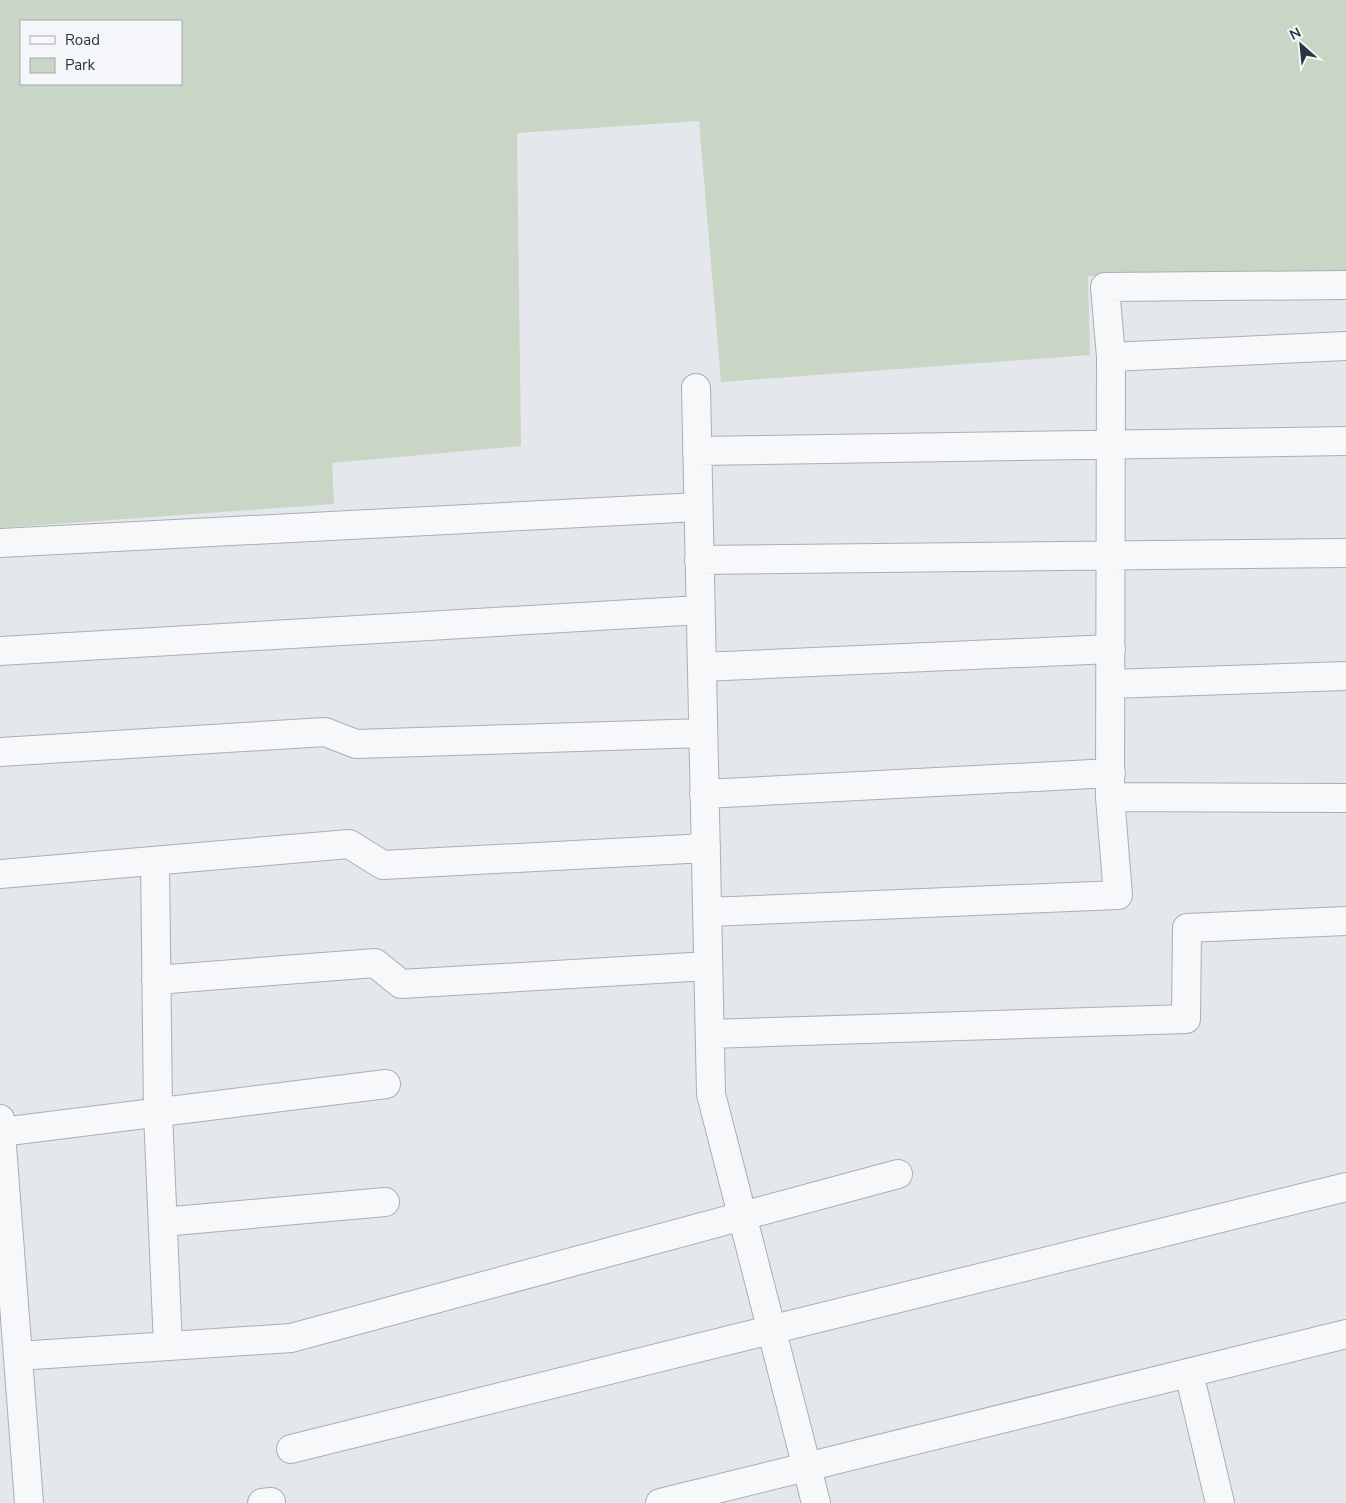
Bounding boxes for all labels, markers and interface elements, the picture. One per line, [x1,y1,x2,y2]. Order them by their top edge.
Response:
legend [20,20,182,85]
north arrow [1276,20,1326,70]
text: N [1286,23,1304,45]
text: Road [65,30,100,50]
text: Park [65,55,95,75]

